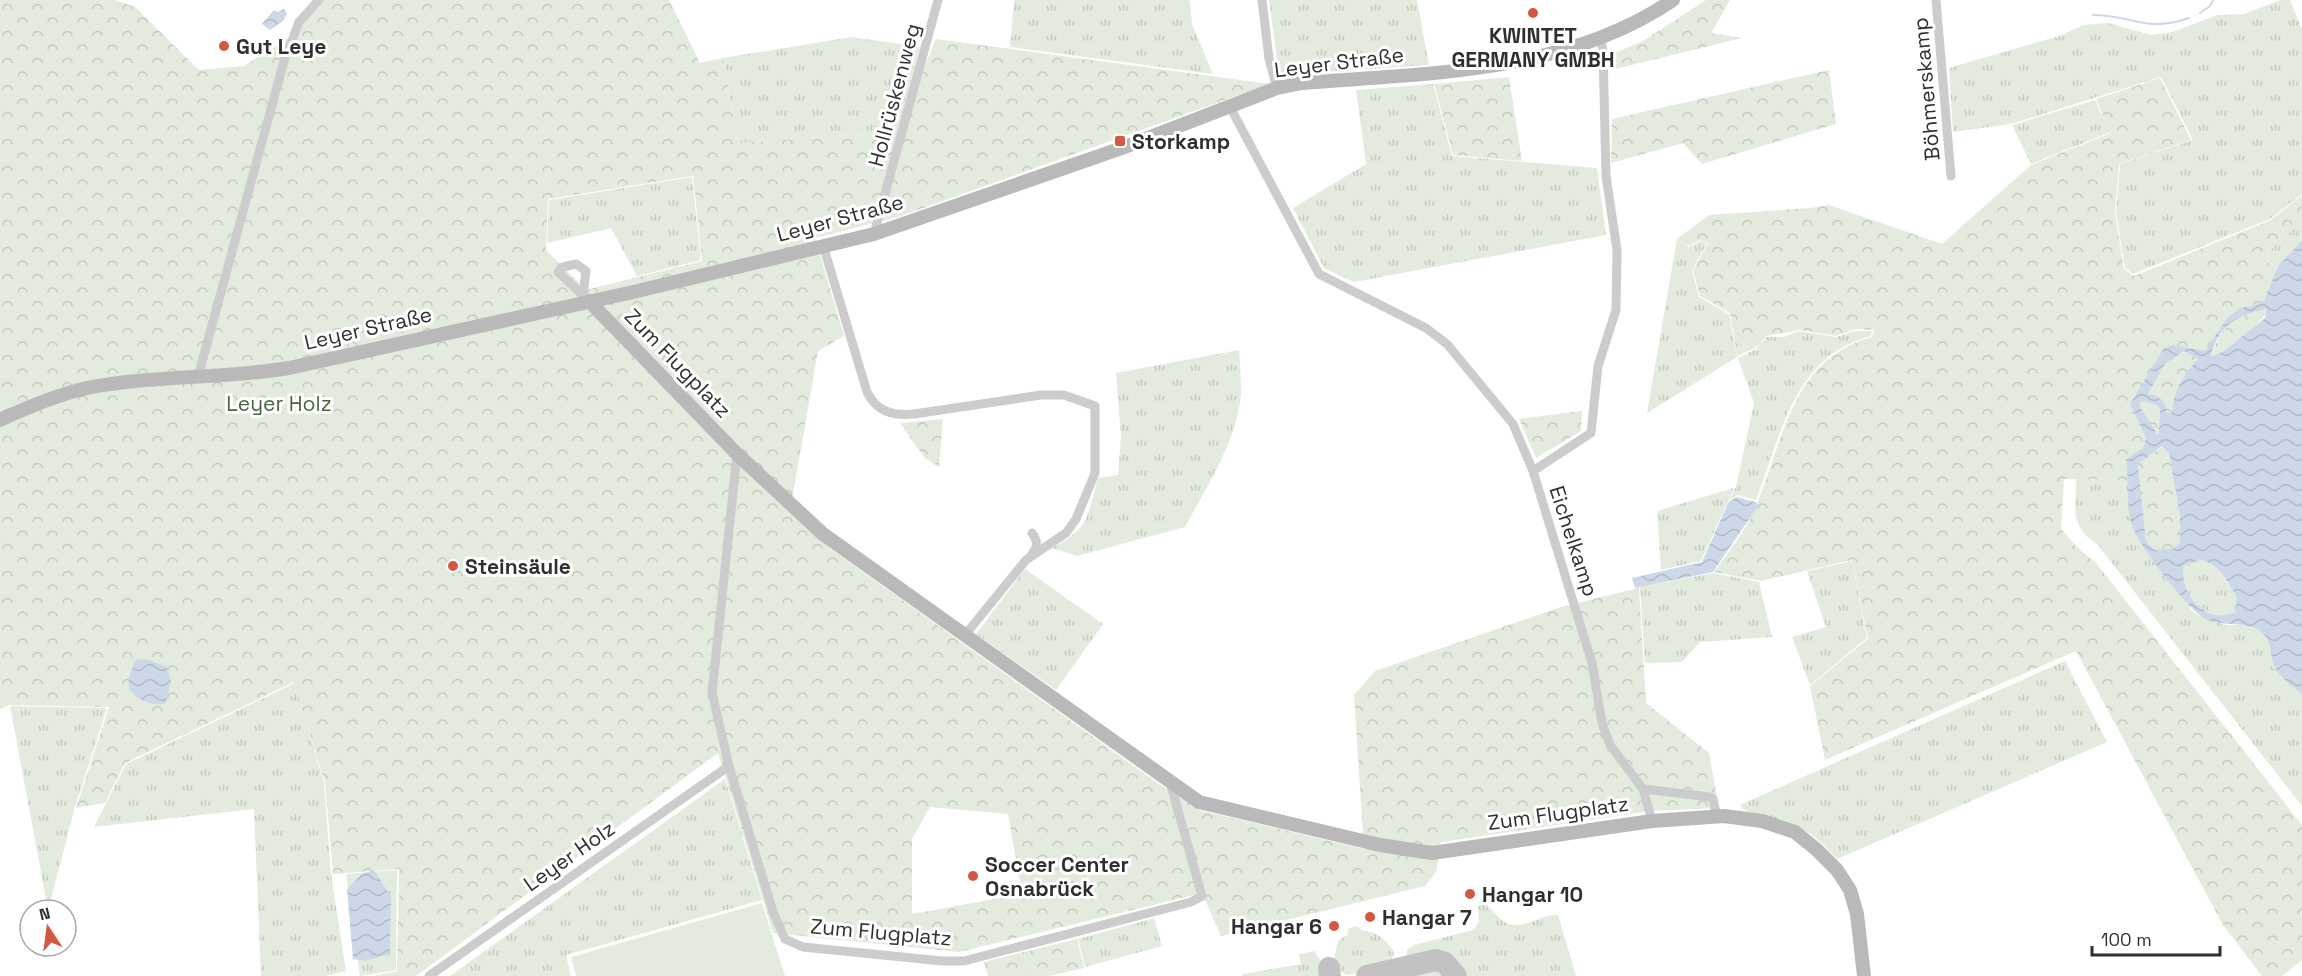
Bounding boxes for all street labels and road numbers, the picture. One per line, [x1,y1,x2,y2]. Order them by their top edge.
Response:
street label: Böhmerskamp [1906,16,1946,162]
street label: Hollrüskenweg [862,20,926,170]
street label: Leyer Straße [1273,41,1405,83]
street label: Leyer Straße [774,188,906,248]
street label: Leyer Straße [302,300,434,356]
street label: Zum Flugplatz [619,303,737,423]
street label: Eichelkamp [1543,482,1605,600]
street label: Zum Flugplatz [1486,790,1630,836]
street label: Leyer Holz [518,815,620,897]
street label: Zum Flugplatz [809,912,953,952]

